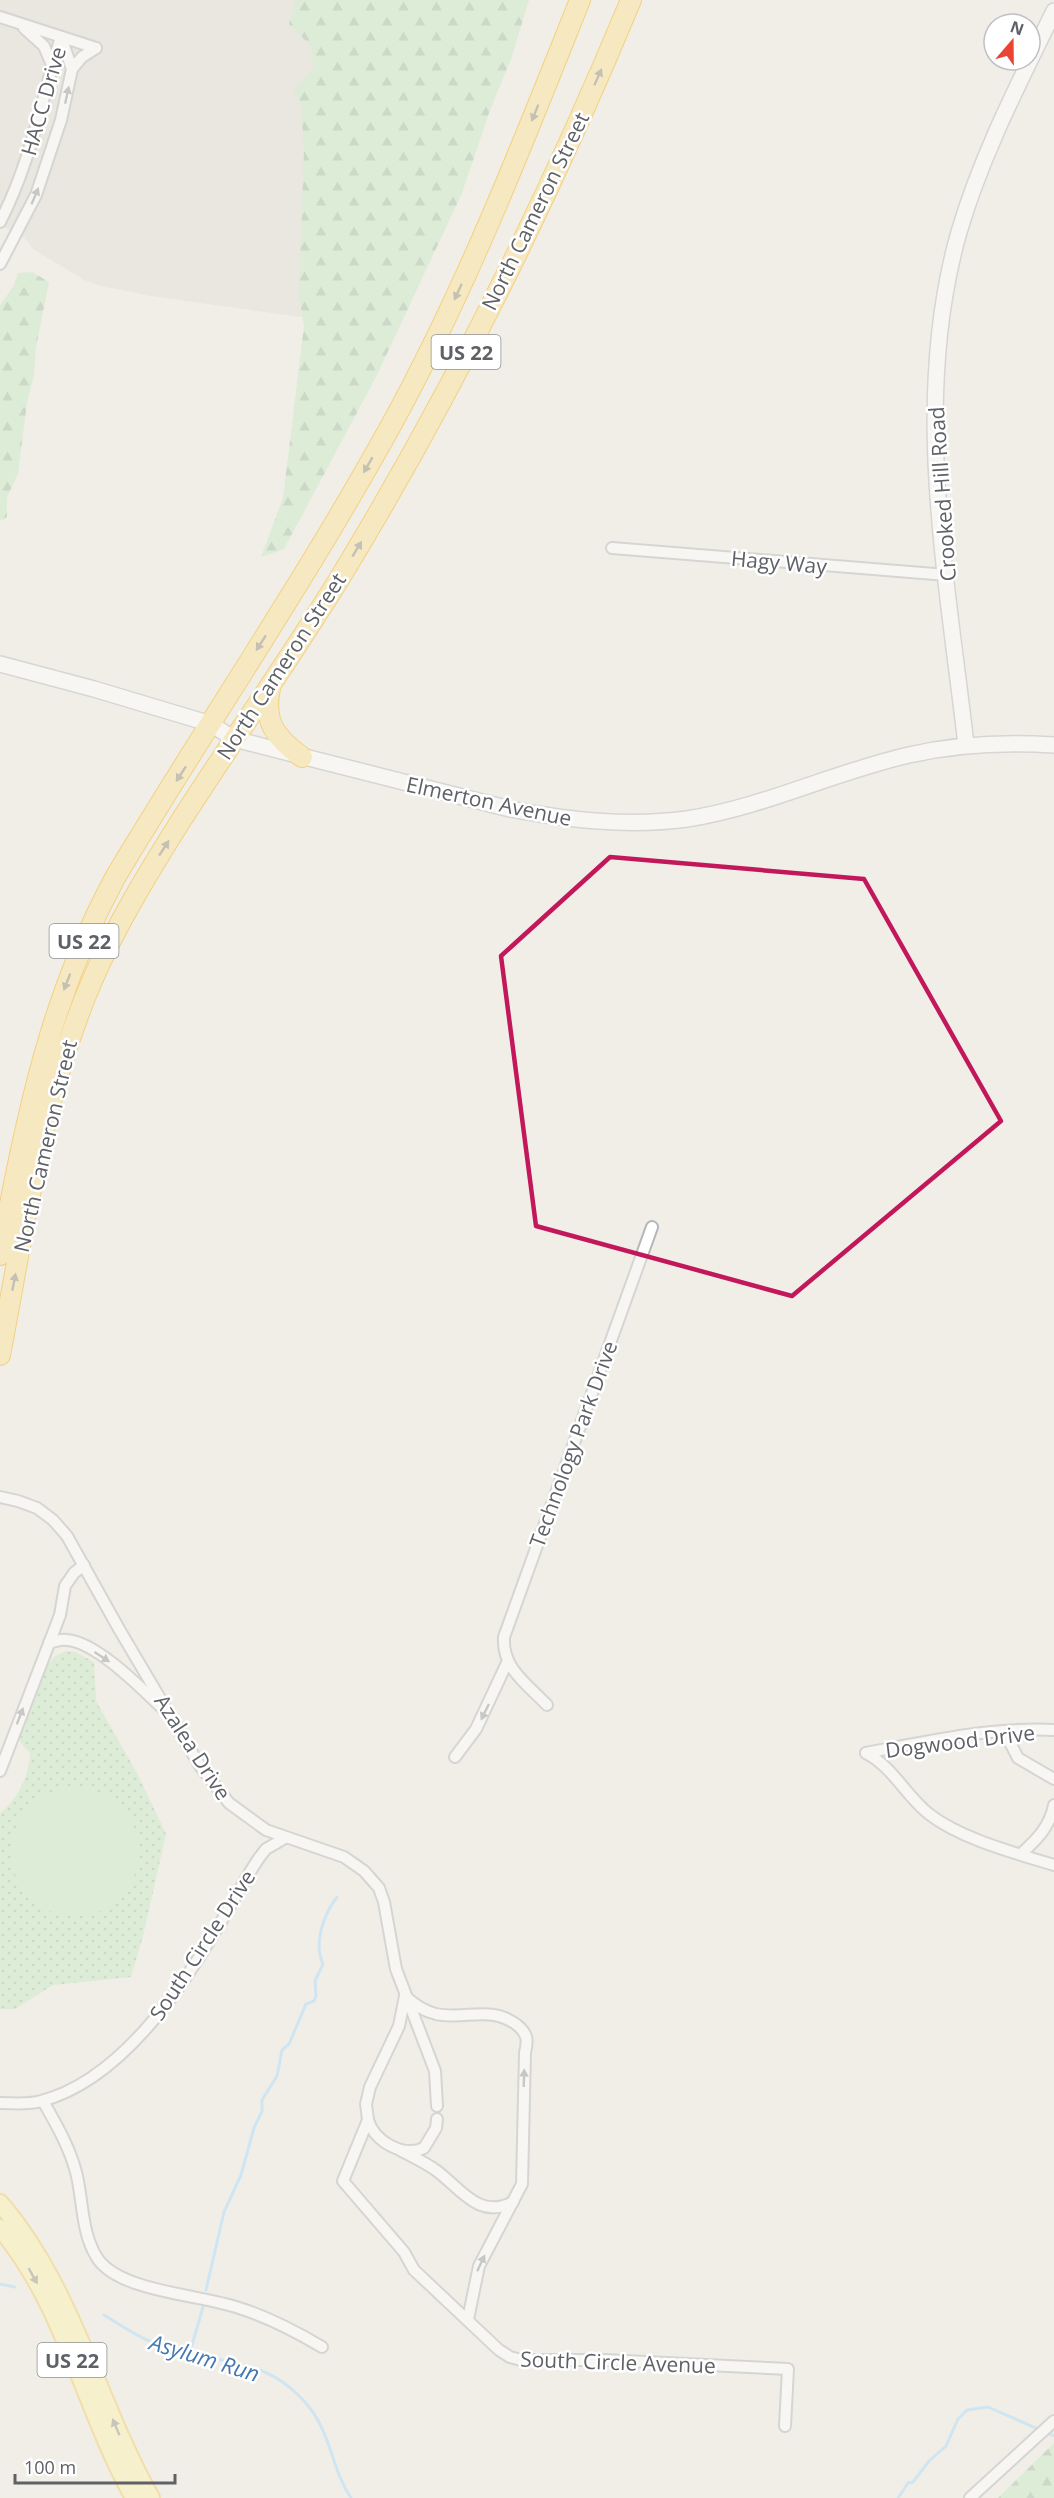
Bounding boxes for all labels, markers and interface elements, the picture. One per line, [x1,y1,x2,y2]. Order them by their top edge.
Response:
north arrow [982,12,1042,72]
text: N [1007,15,1027,40]
street label: HACC Drive [14,43,72,159]
one-way arrow [594,68,603,85]
one-way arrow [63,85,72,104]
one-way arrow [530,104,539,122]
street label: North Cameron Street [475,107,595,315]
one-way arrow [30,187,40,205]
one-way arrow [452,283,462,301]
road number: US 22 [432,335,500,369]
street label: Crooked Hill Road [922,406,962,582]
one-way arrow [363,457,374,473]
one-way arrow [352,541,363,557]
street label: Hagy Way [730,544,829,580]
street label: North Cameron Street [210,567,352,765]
one-way arrow [255,635,266,651]
one-way arrow [175,766,186,782]
street label: Elmerton Avenue [404,770,574,832]
one-way arrow [158,840,169,856]
road number: US 22 [50,924,118,958]
one-way arrow [62,973,72,991]
street label: North Cameron Street [7,1037,83,1255]
one-way arrow [10,1272,19,1291]
street label: Technology Park Drive [523,1337,623,1551]
one-way arrow [94,1651,110,1663]
street label: Azalea Drive [148,1689,238,1805]
one-way arrow [480,1704,489,1721]
one-way arrow [16,1707,25,1725]
street label: Dogwood Drive [884,1718,1036,1764]
street label: South Circle Drive [143,1864,261,2026]
one-way arrow [520,2069,529,2088]
one-way arrow [477,2254,486,2271]
one-way arrow [27,2268,38,2284]
water label: Asylum Run [145,2326,263,2388]
road number: US 22 [38,2343,106,2377]
street label: South Circle Avenue [520,2345,716,2379]
one-way arrow [111,2417,121,2435]
scale bar [15,2447,176,2485]
text: 100 m [24,2455,76,2479]

